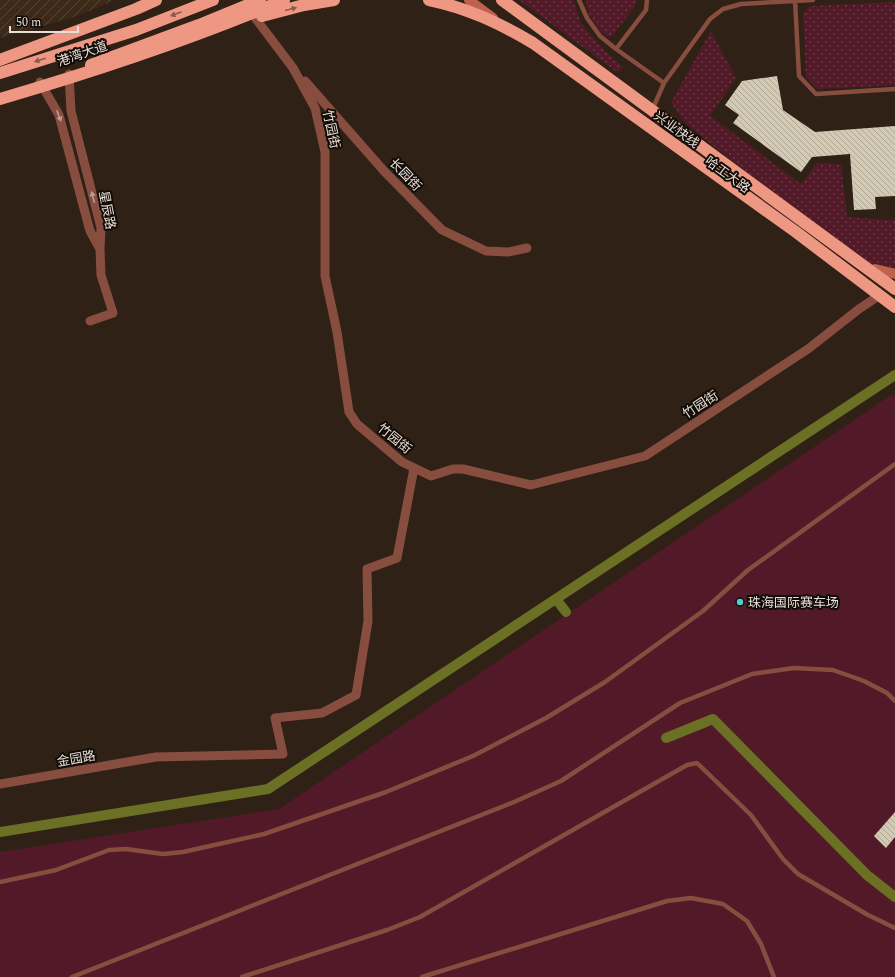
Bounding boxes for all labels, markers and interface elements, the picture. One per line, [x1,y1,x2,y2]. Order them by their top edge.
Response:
one-way arrow [285,5,297,11]
scale bar [10,8,78,34]
one-way arrow [170,12,182,18]
text: 50 m [16,13,41,32]
street label: 港湾大道 [54,36,110,72]
one-way arrow [34,58,46,64]
street label: 兴业快线 [649,106,703,153]
street label: 竹园街 [317,108,345,150]
one-way arrow [56,111,62,123]
street label: 哈工大路 [700,151,754,198]
street label: 长园街 [385,154,426,196]
street label: 星辰路 [93,189,121,231]
one-way arrow [89,191,95,203]
street label: 竹园街 [679,386,722,424]
street label: 竹园街 [373,419,416,459]
place label: 珠海国际赛车场 [748,593,839,613]
marker: 珠海国际赛车场 [735,597,745,607]
street label: 金园路 [55,746,97,772]

